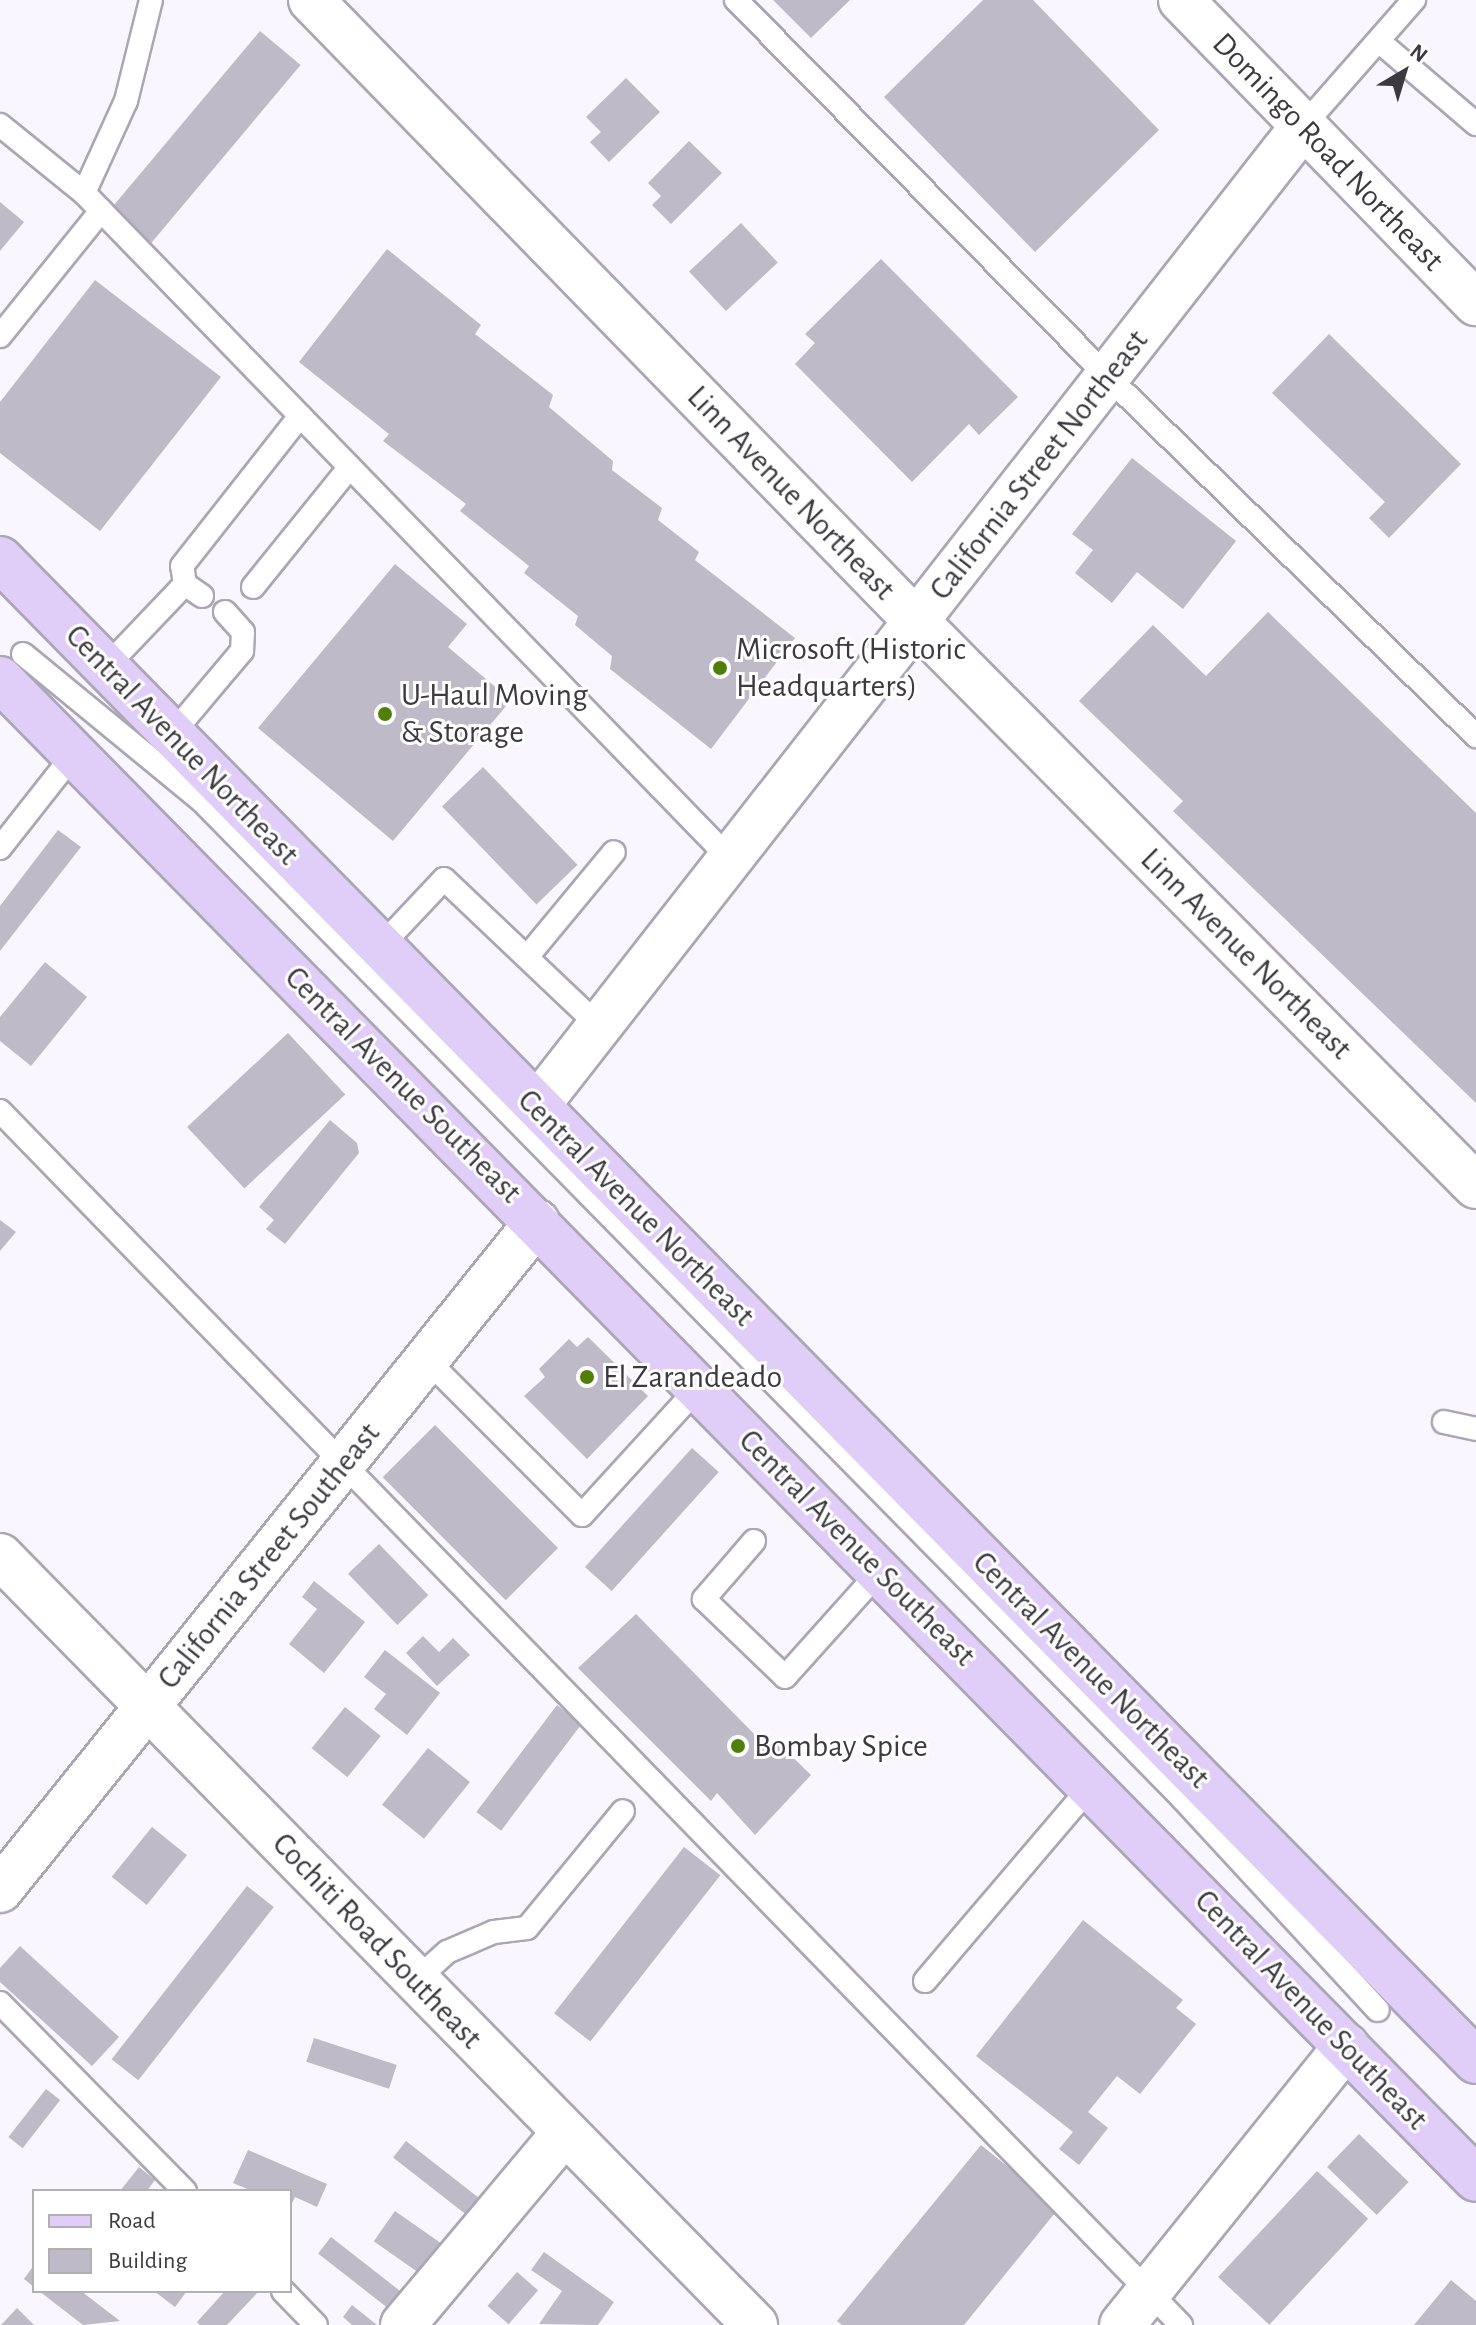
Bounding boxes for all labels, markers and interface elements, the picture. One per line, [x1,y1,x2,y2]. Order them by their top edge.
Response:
street label: Domingo Road Northeast [1204,25,1452,279]
north arrow [1364,32,1444,112]
street label: California Street Northeast [922,322,1156,608]
street label: Linn Avenue Northeast [679,378,903,608]
street label: Central Avenue Northeast [57,617,307,873]
place label: Microsoft (Historic Headquarters) [736,631,966,706]
marker: Microsoft (Historic Headquarters) [711,659,729,677]
place label: U-Haul Moving & Storage [401,677,588,752]
marker: U-Haul Moving & Storage [376,705,394,723]
street label: Linn Avenue Northeast [1132,840,1360,1068]
street label: Central Avenue Southeast [277,959,529,1211]
street label: Central Avenue Northeast [510,1082,762,1334]
place label: El Zarandeado [603,1358,782,1396]
marker: El Zarandeado [578,1368,596,1386]
street label: California Street Southeast [150,1415,388,1697]
street label: Central Avenue Southeast [731,1422,983,1674]
street label: Central Avenue Northeast [965,1544,1217,1796]
place label: Bombay Spice [754,1727,928,1765]
marker: Bombay Spice [729,1737,747,1755]
street label: Cochiti Road Southeast [264,1825,490,2057]
street label: Central Avenue Southeast [1186,1882,1436,2138]
legend [32,2189,292,2293]
text: Road [108,2209,156,2233]
text: Building [108,2249,187,2273]

